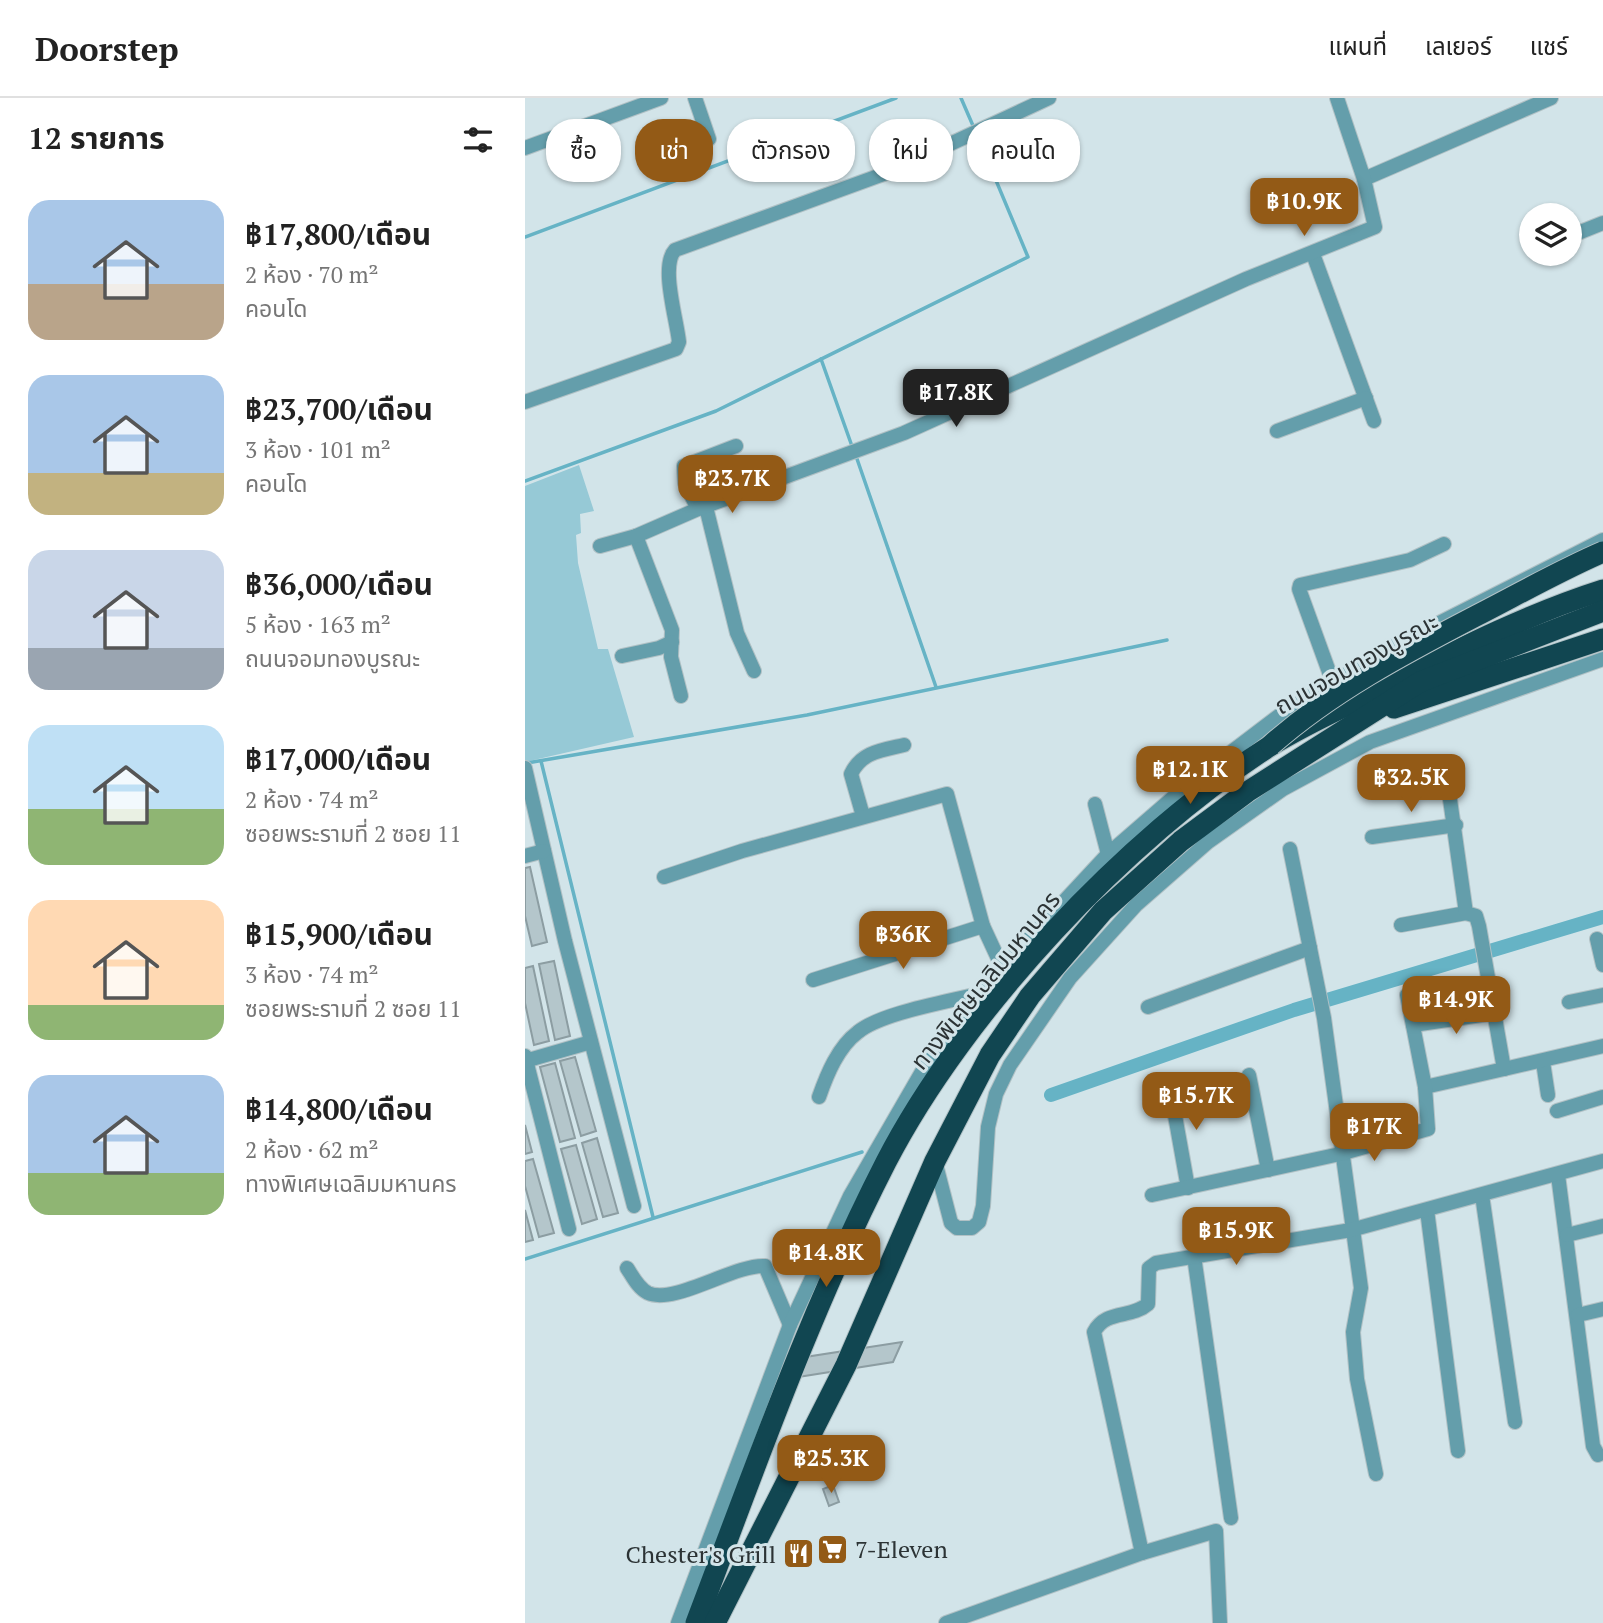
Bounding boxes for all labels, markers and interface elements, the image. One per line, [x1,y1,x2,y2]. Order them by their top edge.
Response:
text: Doorstep [35,27,179,70]
text: แผนที่ [1329,30,1387,62]
text: เลเยอร์ [1425,30,1492,62]
text: แชร์ [1530,30,1568,62]
text: 12 รายการ [28,118,165,158]
chip: ซื้อ [546,119,621,182]
chip: เช่า [635,119,713,182]
chip: ตัวกรอง [727,119,855,182]
chip: ใหม่ [869,119,953,182]
chip: คอนโด [967,119,1080,182]
icon: filters [459,121,497,159]
pin: ฿10.9K [1247,178,1361,238]
text: ฿10.9K [1266,185,1342,216]
map controls [1519,203,1582,266]
button: layers [1519,203,1582,266]
text: ฿17,800/เดือน [245,214,431,254]
icon: home [84,228,168,312]
text: 2 ห้อง · 70 m² [245,259,378,290]
text: คอนโด [245,293,307,324]
pin: ฿17.8K [899,370,1013,429]
text: ฿17.8K [919,376,993,407]
text: ฿23,700/เดือน [245,389,433,429]
icon: home [84,403,168,487]
text: 3 ห้อง · 101 m² [245,434,391,465]
pin: ฿23.7K [675,456,789,515]
text: ฿23.7K [694,462,770,493]
text: คอนโด [245,468,307,499]
text: ฿36,000/เดือน [245,564,433,604]
icon: home [84,578,168,662]
street label: ถนนจอมทองบูรณะ [1268,605,1444,721]
text: 5 ห้อง · 163 m² [245,609,391,640]
text: ถนนจอมทองบูรณะ [245,643,420,674]
text: ฿17,000/เดือน [245,739,431,779]
pin: ฿12.1K [1133,746,1247,806]
icon: home [84,753,168,837]
text: ฿12.1K [1152,753,1228,784]
pin: ฿32.5K [1354,754,1468,814]
text: ฿32.5K [1373,761,1449,792]
text: 2 ห้อง · 74 m² [245,784,378,815]
text: ซอยพระรามที่ 2 ซอย 11 [245,818,462,849]
street label: ทางพิเศษเฉลิมมหานคร [903,884,1067,1076]
pin: ฿36K [862,912,944,971]
text: ฿15,900/เดือน [245,914,433,954]
text: ฿36K [875,918,931,949]
icon: home [84,928,168,1012]
text: 3 ห้อง · 74 m² [245,959,378,990]
pin: ฿14.9K [1399,976,1513,1036]
text: ฿14.9K [1418,983,1494,1014]
text: ซอยพระรามที่ 2 ซอย 11 [245,993,462,1024]
pin: ฿15.7K [1139,1072,1253,1132]
text: ฿15.7K [1158,1079,1234,1110]
text: ฿14,800/เดือน [245,1089,433,1129]
icon: home [84,1103,168,1187]
pin: ฿17K [1333,1104,1415,1163]
text: ฿17K [1346,1110,1402,1141]
text: 2 ห้อง · 62 m² [245,1134,378,1165]
text: ทางพิเศษเฉลิมมหานคร [245,1168,457,1199]
pin: ฿15.9K [1179,1208,1293,1267]
text: ฿15.9K [1198,1214,1274,1245]
pin: ฿14.8K [769,1230,883,1289]
text: ฿14.8K [788,1236,864,1267]
pin: ฿25.3K [774,1436,888,1495]
text: ฿25.3K [793,1442,869,1473]
supermarket icon: 7-Eleven [815,1532,849,1566]
place label: 7-Eleven [855,1533,948,1565]
restaurant icon: Chester's Grill [782,1537,816,1571]
place label: Chester's Grill [626,1538,776,1570]

